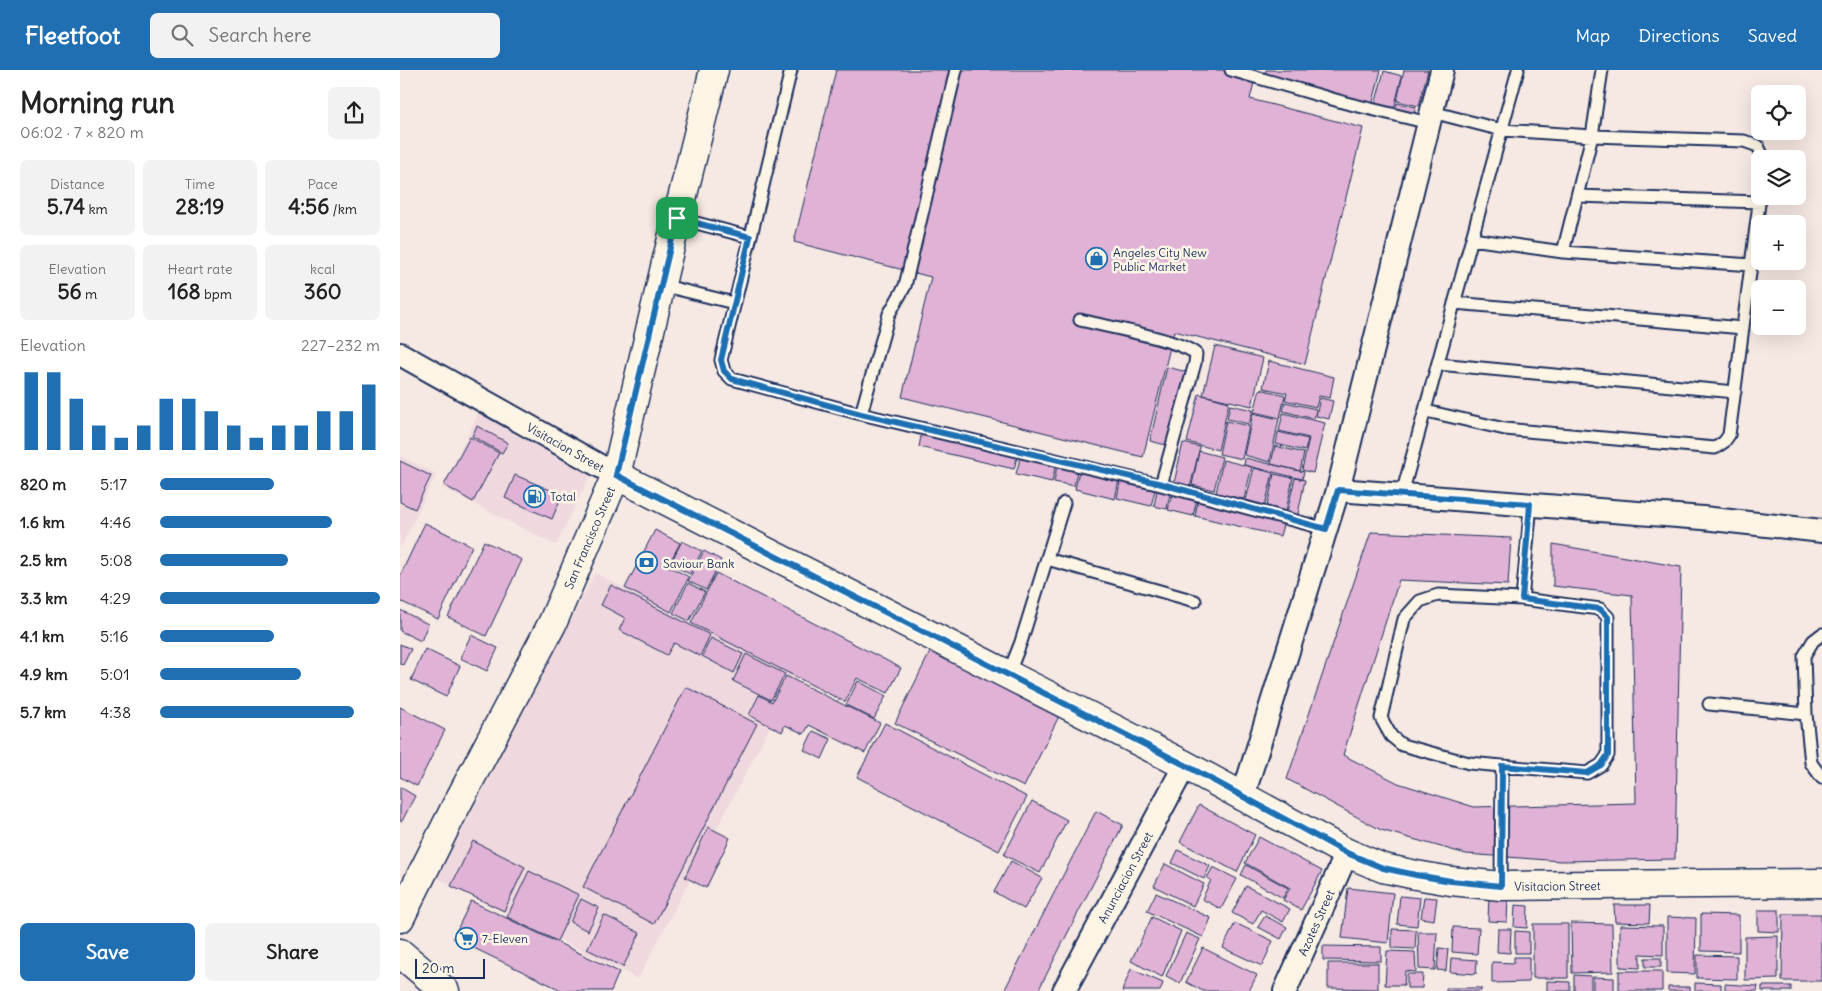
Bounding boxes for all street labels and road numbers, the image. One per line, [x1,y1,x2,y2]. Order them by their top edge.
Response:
street label: Visitacion Street [524,419,607,475]
street label: San Francisco Street [560,484,618,591]
street label: Anunciacion Street [1094,829,1155,926]
street label: Visitacion Street [1514,878,1601,893]
street label: Azotes Street [1294,887,1337,958]

